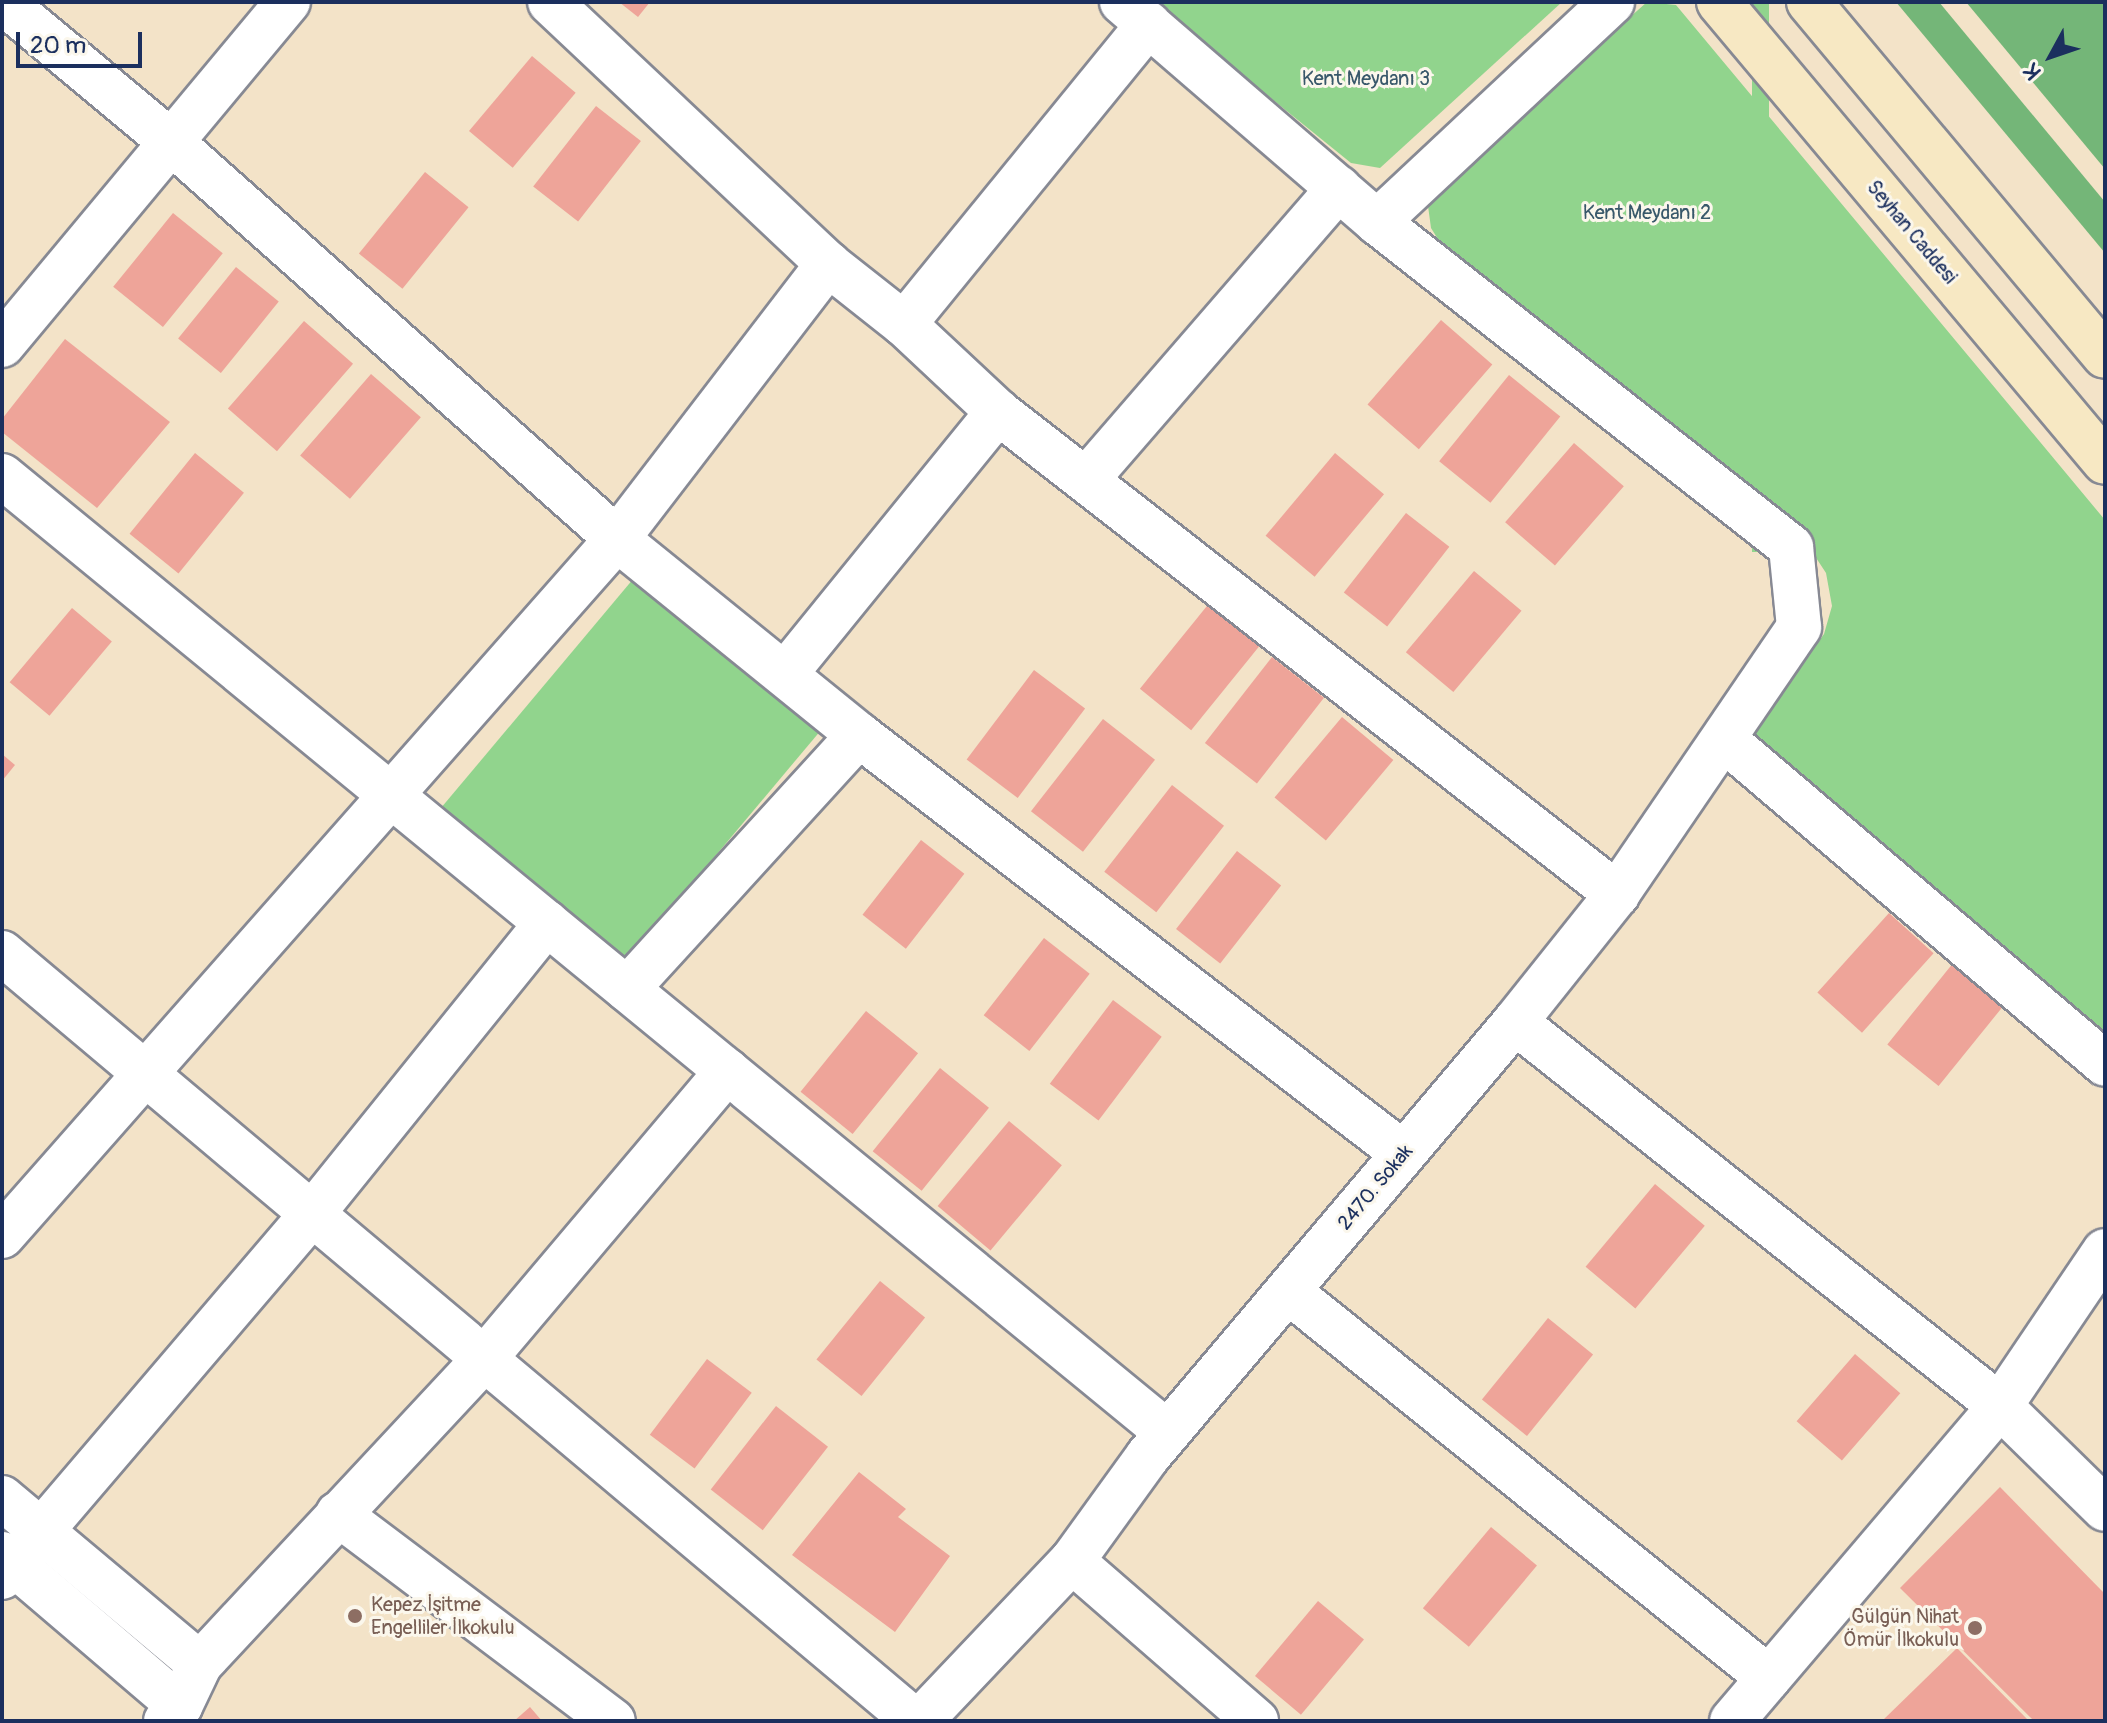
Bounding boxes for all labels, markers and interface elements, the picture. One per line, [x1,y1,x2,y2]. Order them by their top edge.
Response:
scale bar [20,16,146,66]
north arrow [2011,16,2091,96]
text: 20 m [30,31,86,60]
text: K [2018,57,2048,86]
park label: Kent Meydanı 3 [1302,66,1430,90]
street label: Seyhan Caddesi [1862,175,1962,289]
park label: Kent Meydanı 2 [1583,200,1711,224]
street label: 2470. Sokak [1332,1139,1418,1235]
place label: Kepez İşitme Engelliler İlkokulu [371,1592,514,1639]
place label: Gülgün Nihat Ömür İlkokulu [1843,1604,1959,1651]
marker: Kepez İşitme Engelliler İlkokulu [346,1607,364,1625]
marker: Gülgün Nihat Ömür İlkokulu [1966,1619,1984,1637]

